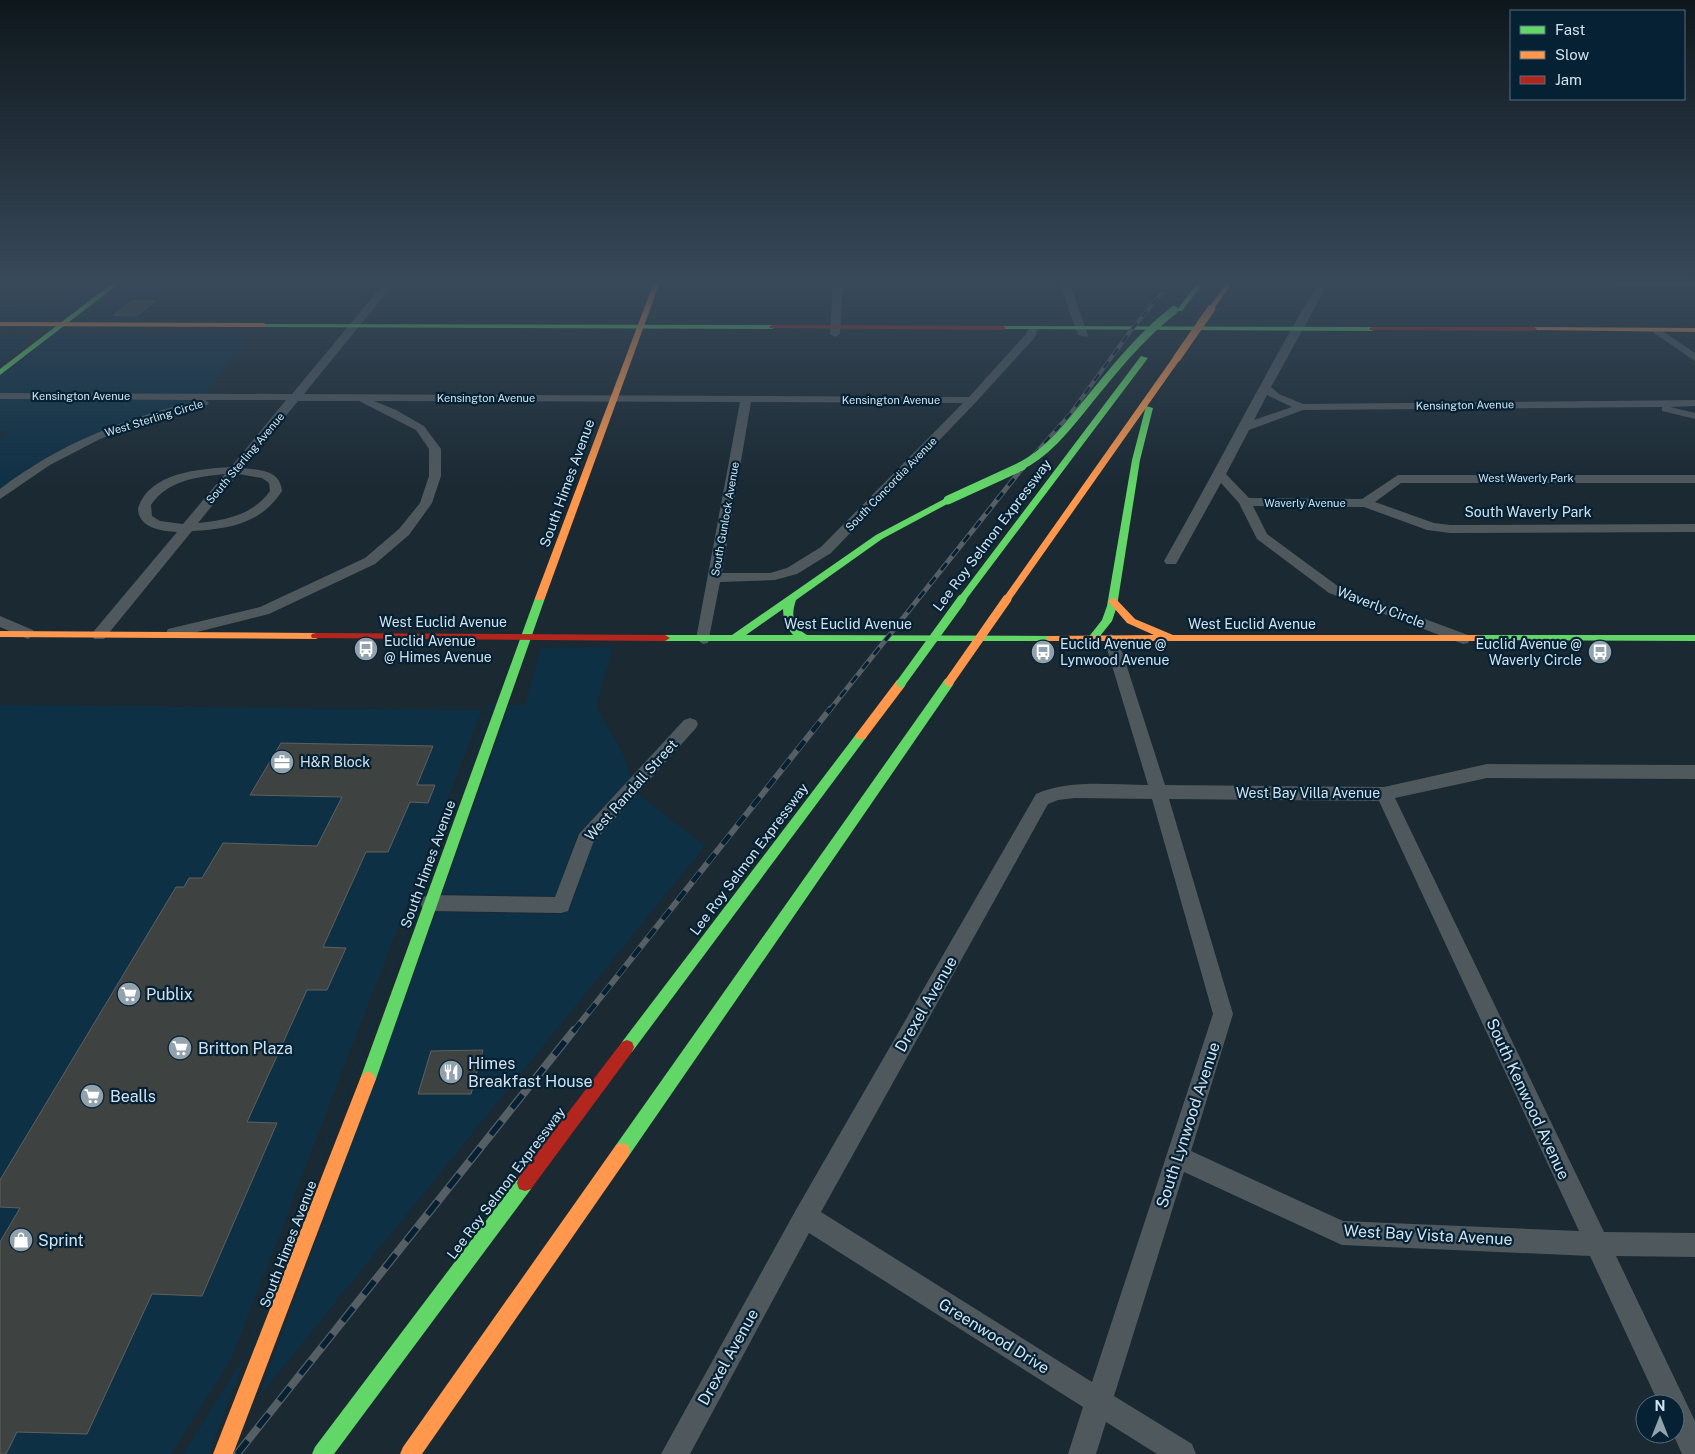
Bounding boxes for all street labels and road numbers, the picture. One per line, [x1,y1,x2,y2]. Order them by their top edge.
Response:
street label: Kensington Avenue [32,390,130,402]
street label: Kensington Avenue [437,392,535,404]
street label: Kensington Avenue [842,394,940,406]
street label: West Sterling Circle [103,397,205,439]
street label: Kensington Avenue [1416,398,1514,412]
street label: South Sterling Avenue [204,410,286,506]
street label: South Himes Avenue [536,417,598,549]
street label: South Concordia Avenue [843,435,939,533]
street label: Lee Roy Selmon Expressway [930,456,1055,614]
street label: South Gunlock Avenue [709,461,741,577]
street label: West Waverly Park [1478,472,1574,484]
street label: Waverly Avenue [1264,497,1346,509]
street label: South Waverly Park [1464,504,1592,520]
street label: Waverly Circle [1335,583,1427,631]
street label: West Euclid Avenue [379,614,507,630]
street label: West Euclid Avenue [784,616,912,632]
street label: West Euclid Avenue [1188,616,1316,632]
street label: West Randall Street [581,736,681,844]
street label: Lee Roy Selmon Expressway [687,780,812,938]
street label: West Bay Villa Avenue [1236,785,1380,801]
street label: South Himes Avenue [397,798,459,930]
street label: Drexel Avenue [891,953,961,1055]
street label: South Kenwood Avenue [1482,1015,1574,1183]
street label: South Lynwood Avenue [1152,1040,1224,1210]
street label: Lee Roy Selmon Expressway [444,1104,569,1262]
street label: South Himes Avenue [256,1178,320,1310]
street label: West Bay Vista Avenue [1343,1221,1513,1249]
street label: Greenwood Drive [935,1294,1053,1378]
street label: Drexel Avenue [694,1306,762,1408]

